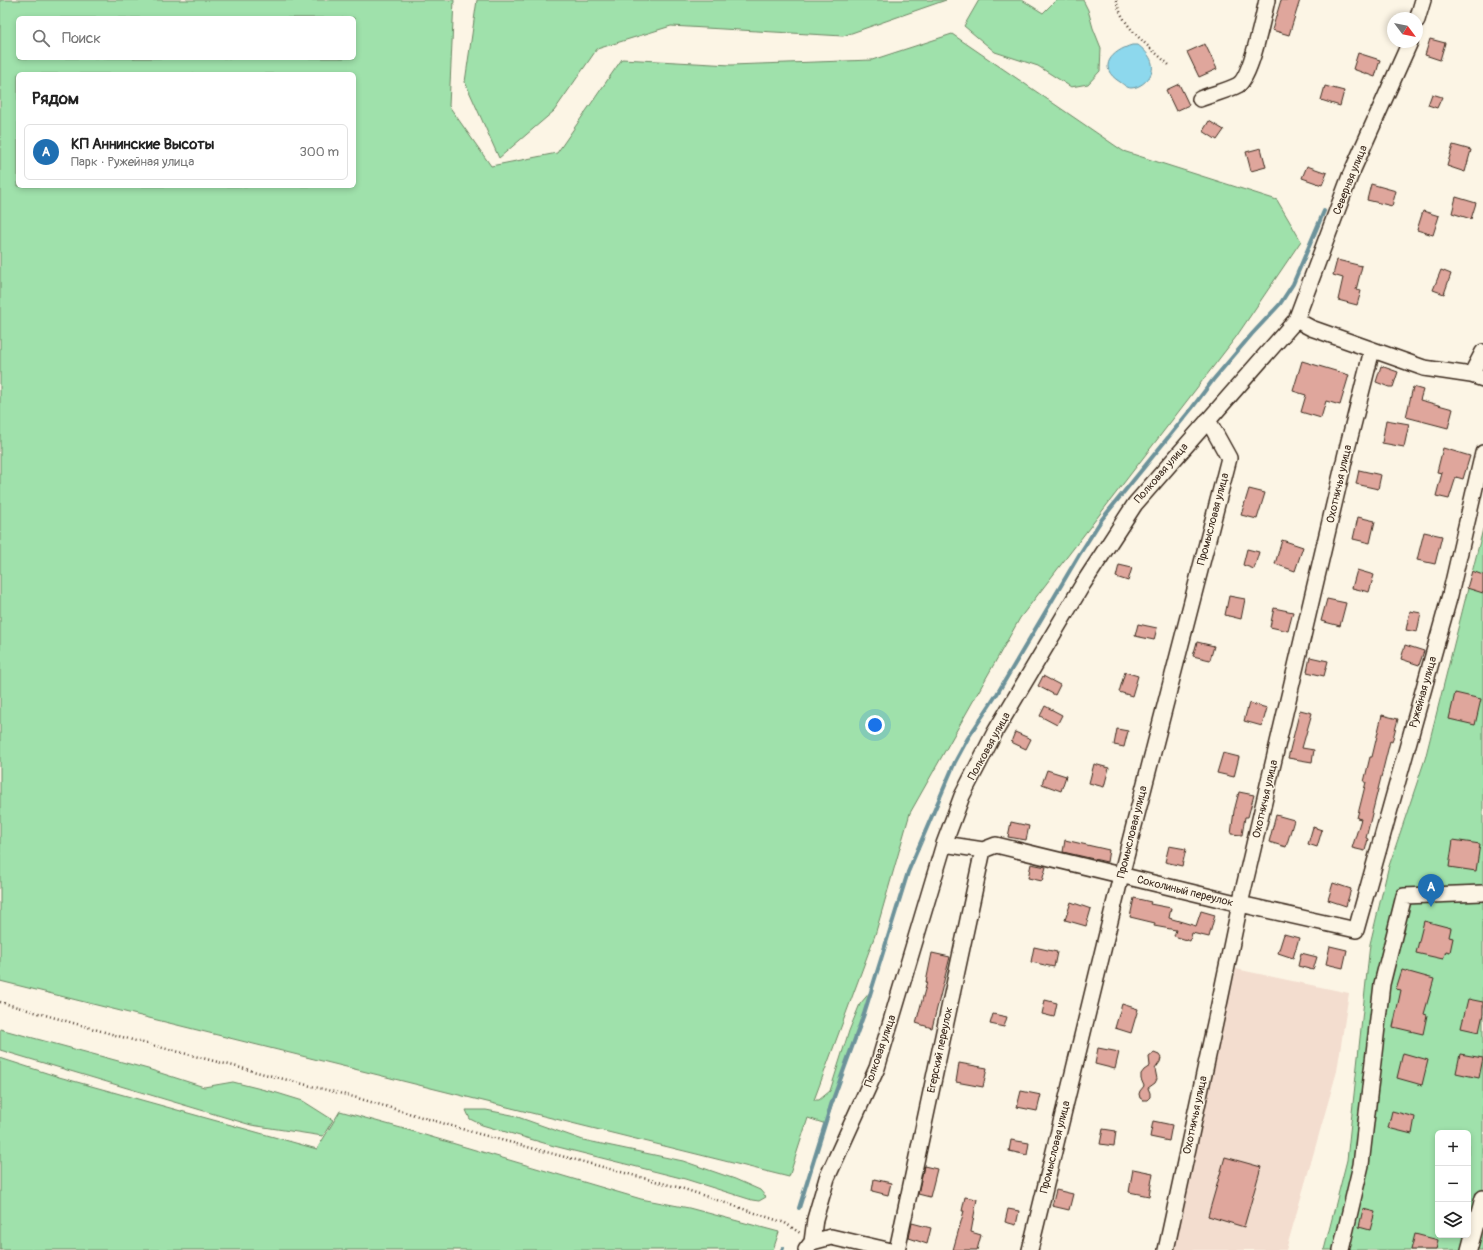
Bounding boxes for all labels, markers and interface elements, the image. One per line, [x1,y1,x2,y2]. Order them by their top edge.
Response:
north arrow [1387,12,1423,48]
search box [16,16,356,60]
icon: search [30,27,52,49]
text: Поиск [62,29,101,48]
text: Рядом [32,88,79,109]
text: КП Аннинские Высоты [71,135,214,154]
street label: Северная улица [1330,143,1370,217]
text: A [42,144,50,160]
text: 300 m [300,144,339,160]
text: Парк · Ружейная улица [71,154,194,170]
street label: Полковая улица [1131,440,1191,506]
street label: Охотничья улица [1324,444,1354,524]
street label: Промысловая улица [1194,472,1232,566]
street label: Ружейная улица [1407,655,1439,729]
street label: Полковая улица [965,710,1013,782]
your location [865,715,885,735]
street label: Охотничья улица [1250,759,1280,839]
street label: Промысловая улица [1114,784,1150,880]
street label: Соколиный переулок [1135,873,1235,909]
pin: A [1418,874,1444,907]
street label: Егерский переулок [925,1005,956,1094]
street label: Полковая улица [862,1013,898,1089]
street label: Охотничья улица [1180,1075,1210,1155]
street label: Промысловая улица [1037,1099,1073,1195]
map controls [1435,1130,1471,1238]
button: + [1435,1130,1471,1166]
button: − [1435,1166,1471,1202]
button: layers [1435,1202,1471,1238]

